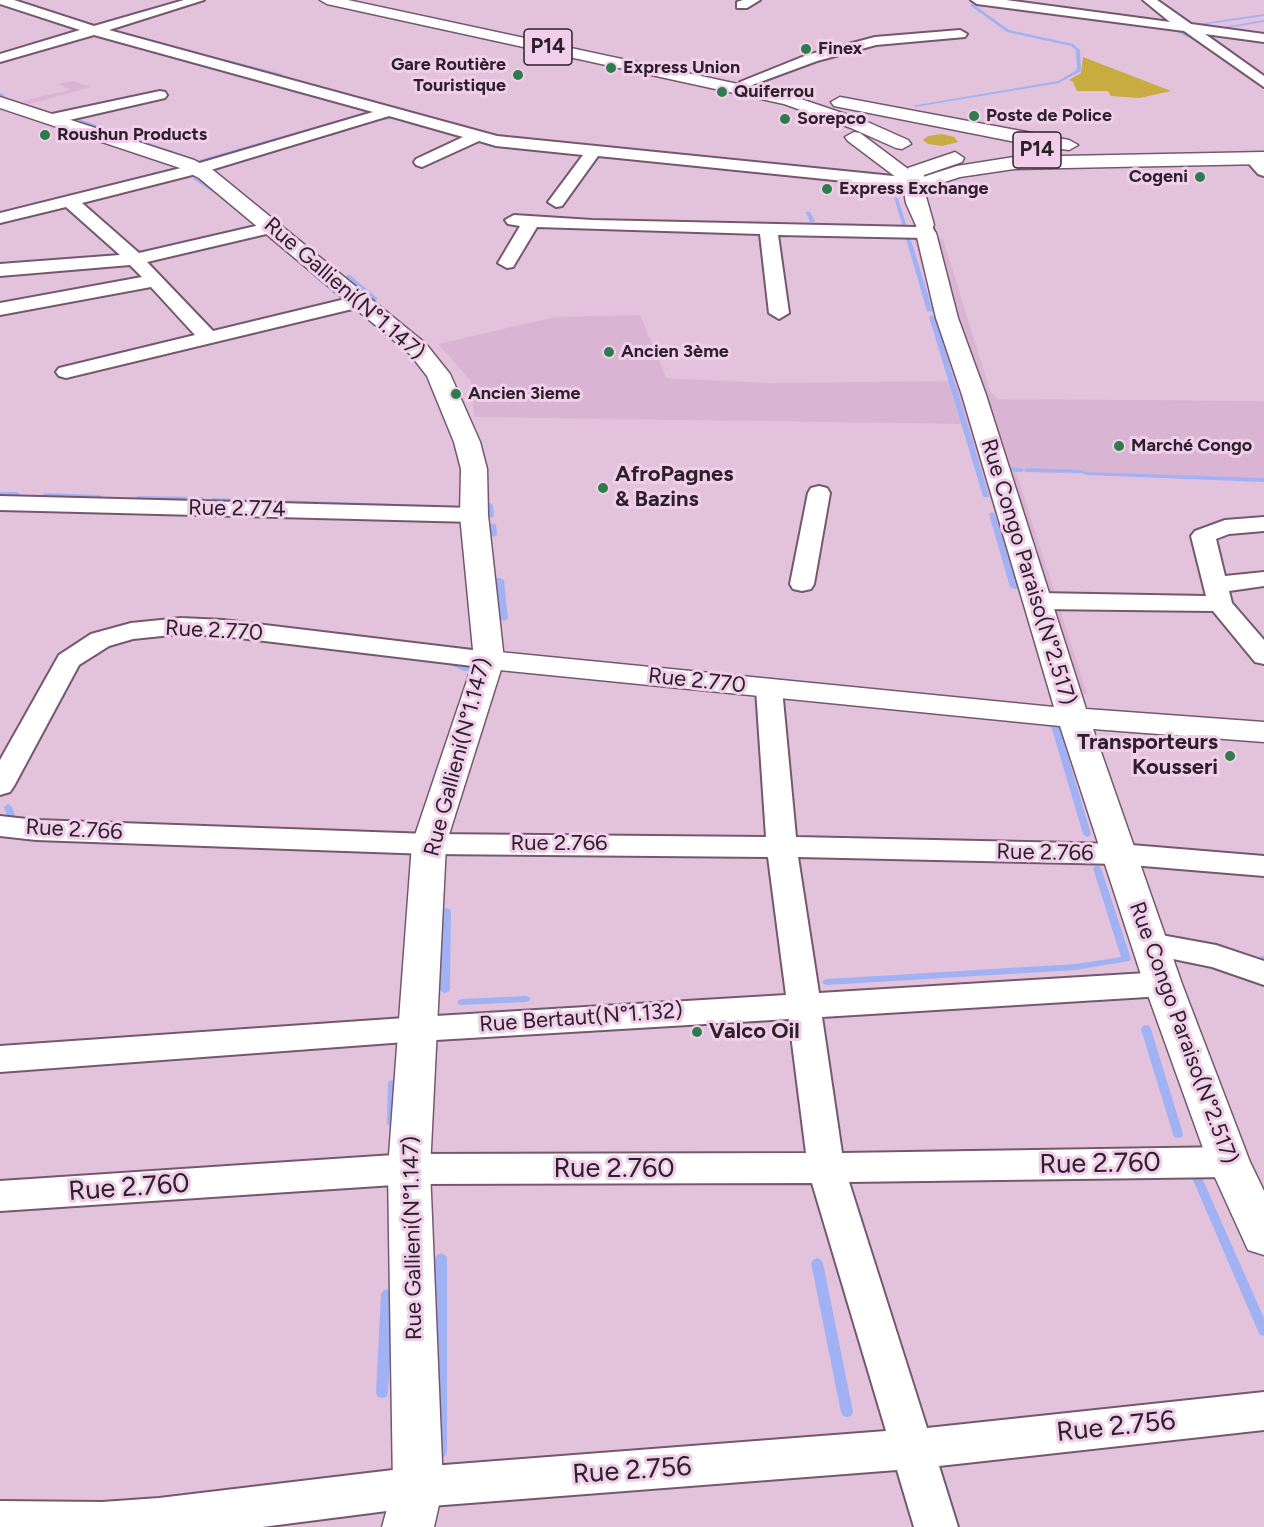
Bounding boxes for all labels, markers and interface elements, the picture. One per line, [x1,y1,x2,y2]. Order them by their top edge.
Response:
road number: P14 [524,29,572,65]
place label: Finex [818,38,862,60]
marker: Finex [799,42,813,56]
place label: Gare Routière Touristique [391,54,506,97]
place label: Express Union [623,57,740,79]
marker: Express Union [604,61,618,75]
marker: Gare Routière Touristique [511,68,525,82]
place label: Quiferrou [734,81,814,103]
marker: Quiferrou [715,85,729,99]
place label: Poste de Police [986,105,1112,127]
place label: Sorepco [797,108,866,130]
marker: Poste de Police [967,109,981,123]
marker: Sorepco [778,112,792,126]
place label: Roushun Products [57,124,207,146]
marker: Roushun Products [38,128,52,142]
road number: P14 [1013,132,1061,168]
place label: Cogeni [1129,166,1188,188]
marker: Cogeni [1193,170,1207,184]
place label: Express Exchange [839,178,989,200]
marker: Express Exchange [820,182,834,196]
street label: Rue Gallieni(N°1.147) [258,212,430,366]
place label: Ancien 3ème [621,341,729,363]
marker: Ancien 3ème [602,345,616,359]
place label: Ancien 3ieme [468,383,580,405]
marker: Ancien 3ieme [449,387,463,401]
place label: Marché Congo [1131,435,1252,457]
street label: Rue Congo Paraiso(N°2.517) [975,436,1081,708]
marker: Marché Congo [1112,439,1126,453]
place label: AfroPagnes & Bazins [615,462,733,514]
marker: AfroPagnes & Bazins [596,481,610,495]
street label: Rue 2.774 [188,495,286,523]
street label: Rue 2.770 [164,615,264,647]
street label: Rue Gallieni(N°1.147) [419,655,497,859]
street label: Rue 2.770 [647,663,747,699]
place label: Transporteurs Kousseri [1077,730,1218,782]
marker: Transporteurs Kousseri [1223,749,1237,763]
street label: Rue 2.766 [25,814,123,846]
street label: Rue 2.766 [510,831,608,857]
street label: Rue 2.766 [996,839,1094,867]
street label: Rue Congo Paraiso(N°2.517) [1123,898,1243,1168]
street label: Rue Bertaut(N°1.132) [478,998,684,1038]
place label: Valco Oil [709,1019,800,1045]
marker: Valco Oil [690,1025,704,1039]
street label: Rue Gallieni(N°1.147) [398,1136,428,1340]
street label: Rue 2.760 [1039,1147,1161,1181]
street label: Rue 2.760 [553,1153,675,1185]
street label: Rue 2.760 [67,1168,191,1208]
street label: Rue 2.756 [1055,1405,1177,1449]
street label: Rue 2.756 [571,1451,693,1491]

